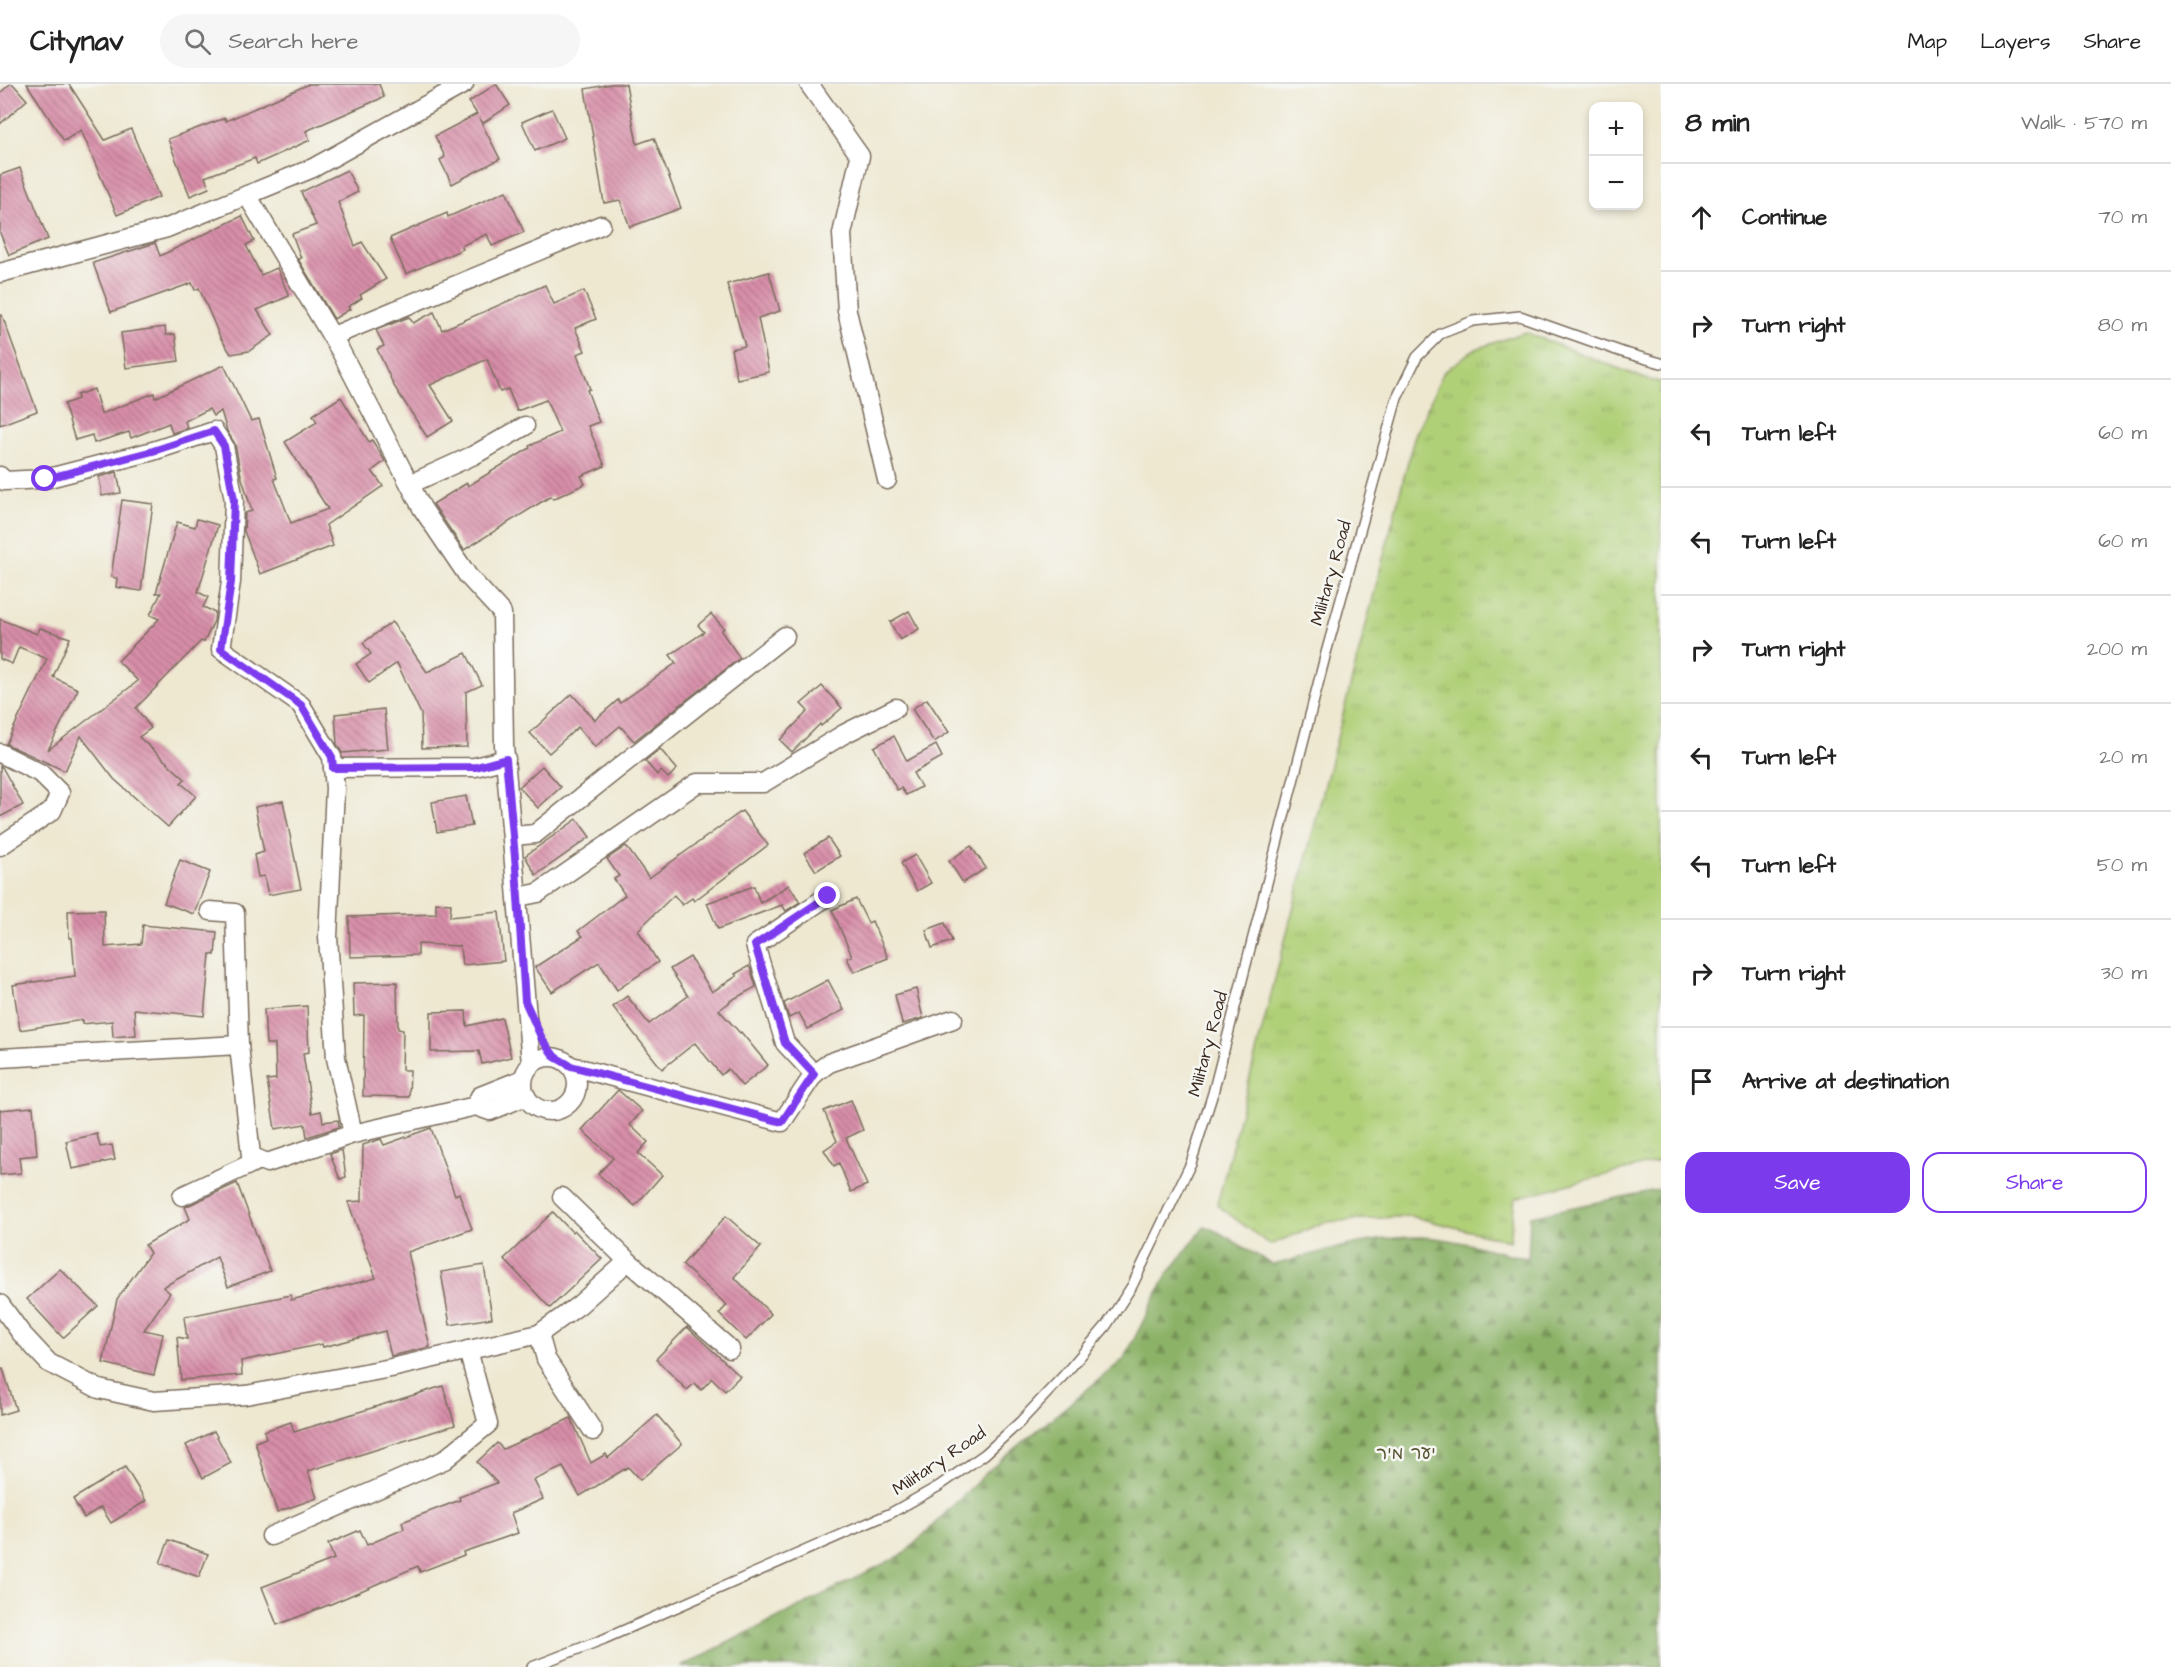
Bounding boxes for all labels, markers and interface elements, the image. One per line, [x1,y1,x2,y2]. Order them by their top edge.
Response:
search box [160,14,580,68]
text: Citynav [30,22,124,61]
icon: search [181,25,214,58]
text: Search here [229,26,358,57]
text: Map [1907,27,1947,56]
text: Layers [1980,27,2050,56]
text: Share [2083,27,2141,56]
map controls [1589,102,1643,210]
button: + [1589,102,1643,156]
text: 8 min [1685,105,1749,141]
text: Walk · 570 m [2021,109,2147,137]
button: − [1589,156,1643,210]
icon: ahead [1685,201,1718,234]
text: Continue [1742,202,1827,233]
text: 70 m [2099,203,2147,231]
icon: right [1685,309,1718,342]
text: Turn right [1742,310,1845,341]
text: 80 m [2098,311,2147,339]
icon: left [1685,417,1718,450]
text: Turn left [1742,418,1836,449]
text: 60 m [2098,419,2147,447]
route start [31,465,57,491]
street label: Military Road [1304,518,1359,629]
icon: left [1685,525,1718,558]
text: Turn left [1742,526,1836,557]
text: 60 m [2098,527,2147,555]
icon: right [1685,633,1718,666]
text: Turn right [1742,634,1845,665]
text: 200 m [2087,635,2147,663]
icon: left [1685,741,1718,774]
text: Turn left [1742,742,1836,773]
text: 20 m [2099,743,2147,771]
icon: left [1685,849,1718,882]
text: Turn left [1742,850,1836,881]
text: 50 m [2097,851,2147,879]
route end [814,882,840,908]
icon: right [1685,957,1718,990]
text: Turn right [1742,958,1845,989]
text: 30 m [2101,959,2147,987]
street label: Military Road [1182,989,1235,1100]
icon: arrive [1685,1065,1718,1098]
text: Arrive at destination [1742,1066,1949,1097]
button: Save [1685,1152,1910,1213]
button: Share [1922,1152,2147,1213]
street label: Military Road [887,1420,991,1502]
park label: יער מיר [1376,1441,1436,1466]

